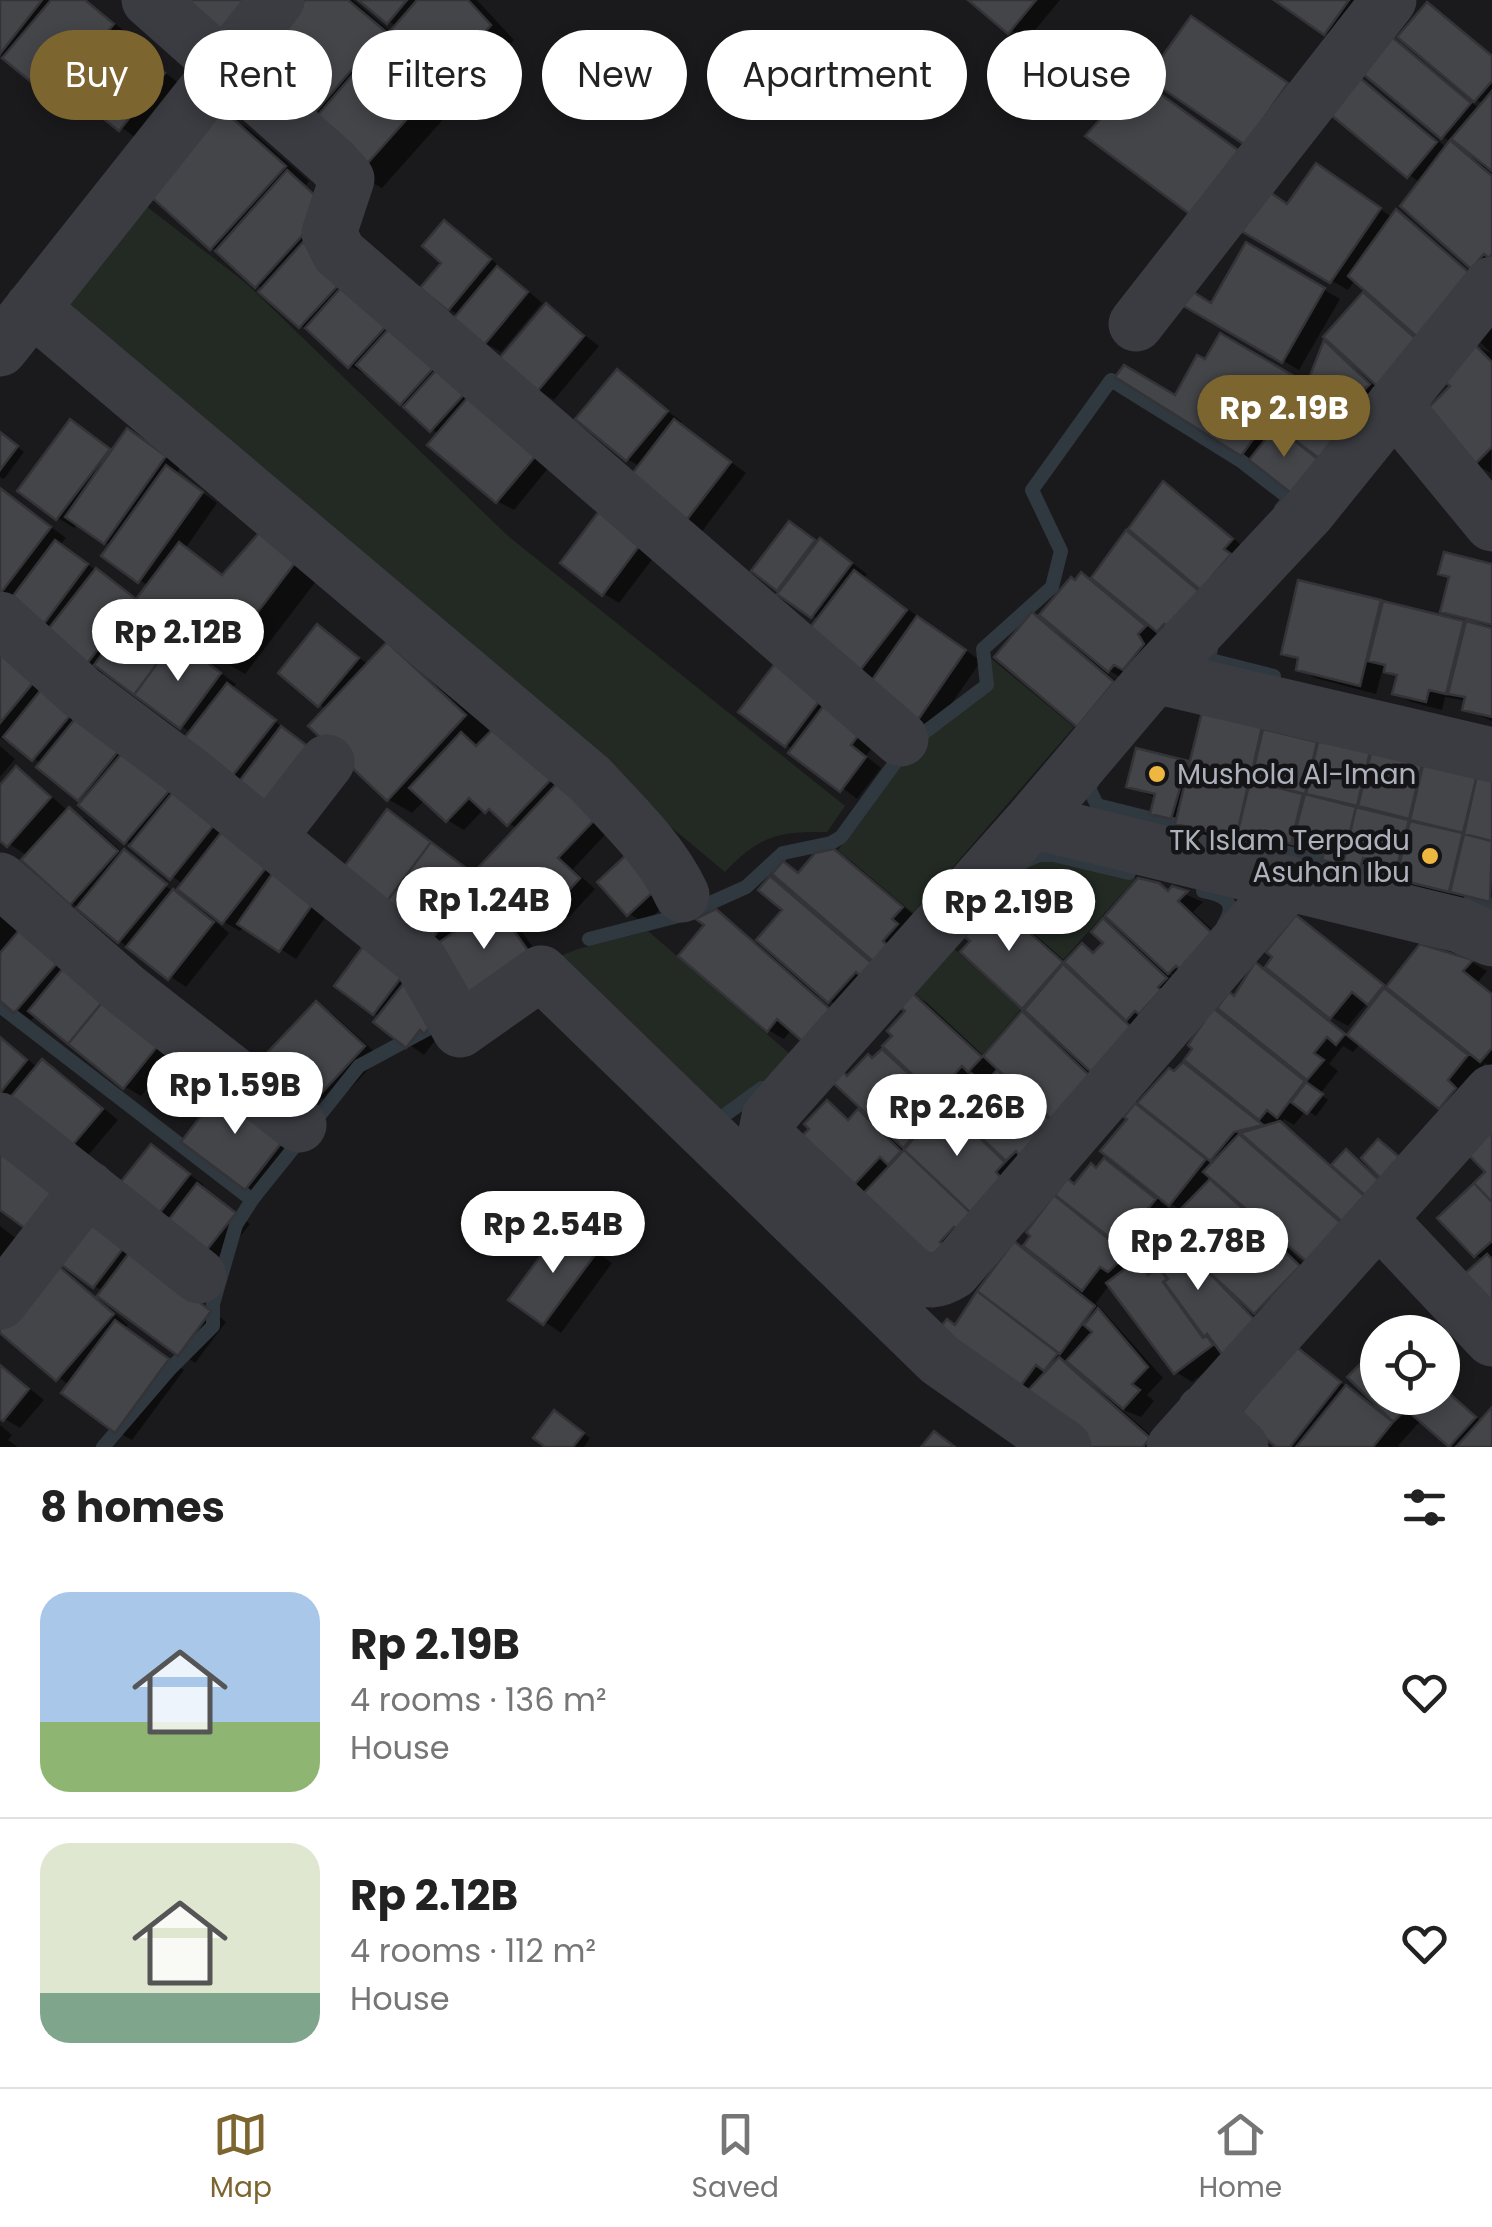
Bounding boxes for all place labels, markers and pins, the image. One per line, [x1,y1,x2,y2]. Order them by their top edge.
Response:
pin: Rp 2.19B [1181,375,1387,460]
pin: Rp 2.12B [75,599,281,684]
place label: Mushola Al-Iman [1177,755,1417,794]
marker: Mushola Al-Iman [1146,763,1168,785]
place label: TK Islam Terpadu Asuhan Ibu [1169,821,1410,892]
marker: TK Islam Terpadu Asuhan Ibu [1419,845,1441,867]
pin: Rp 1.24B [381,867,587,952]
pin: Rp 2.19B [906,869,1112,954]
pin: Rp 1.59B [132,1052,338,1137]
pin: Rp 2.26B [854,1074,1060,1159]
pin: Rp 2.54B [450,1191,656,1276]
pin: Rp 2.78B [1095,1208,1301,1293]

